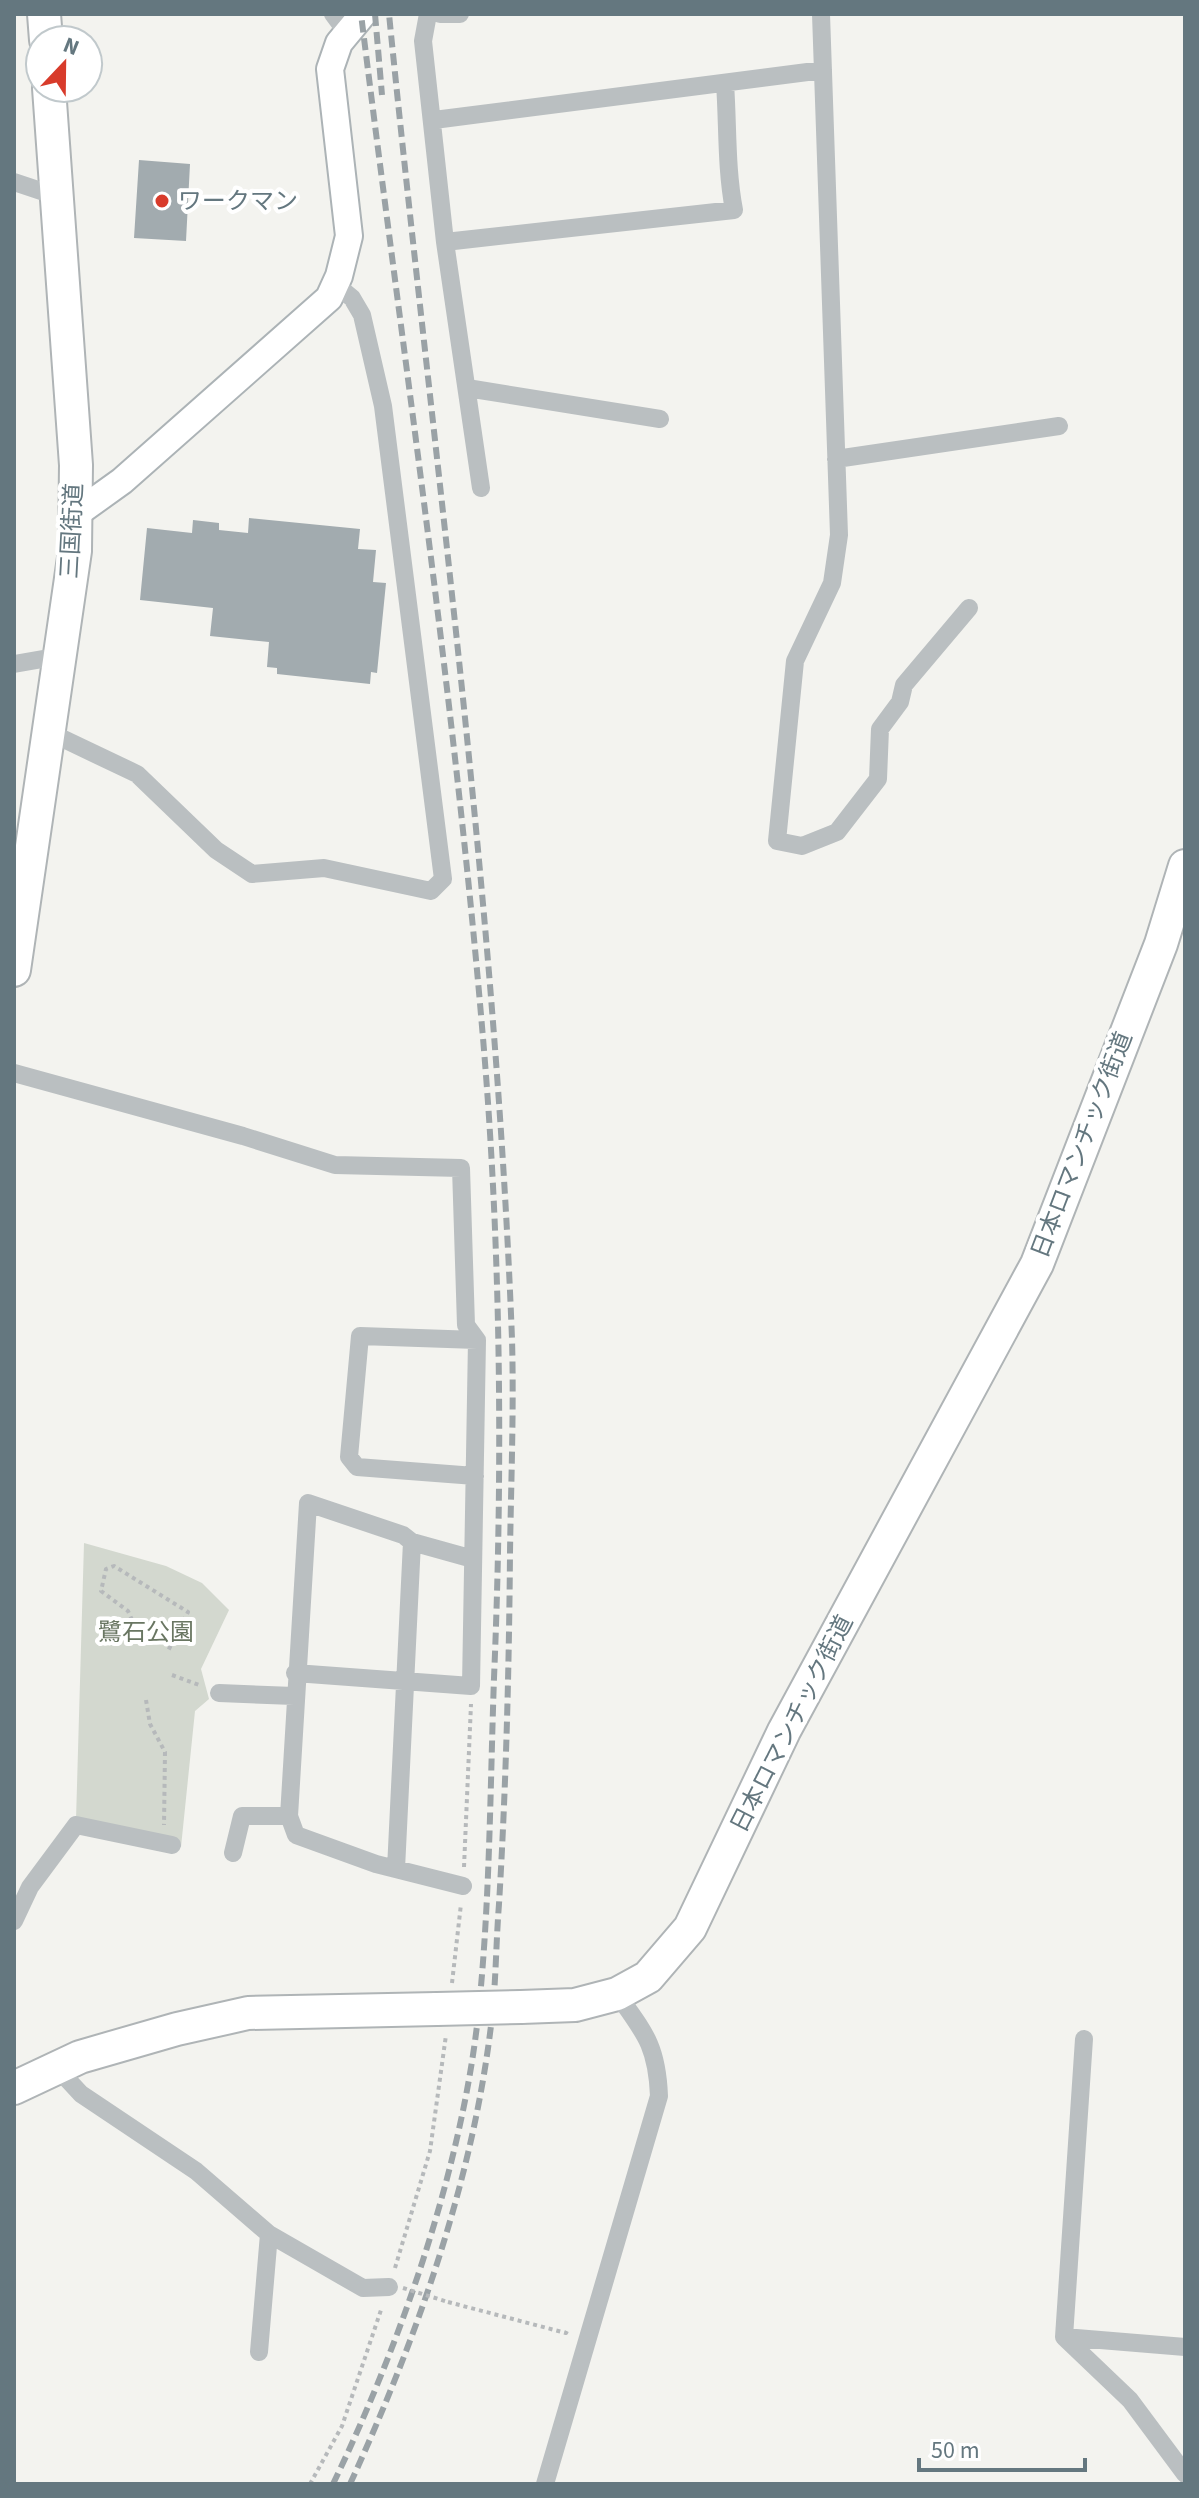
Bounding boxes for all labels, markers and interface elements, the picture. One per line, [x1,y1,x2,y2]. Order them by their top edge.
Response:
north arrow [24,24,104,104]
text: N [58,29,84,64]
place label: ワークマン [178,184,298,219]
marker: ワークマン [153,192,171,210]
street label: 三国街道 [52,482,92,580]
street label: 日本ロマンチック街道 [1023,1027,1141,1263]
street label: 日本ロマンチック街道 [722,1609,862,1839]
park label: 鷺石公園 [98,1615,194,1650]
scale bar [919,2422,1085,2472]
text: 50 m [931,2433,980,2468]

